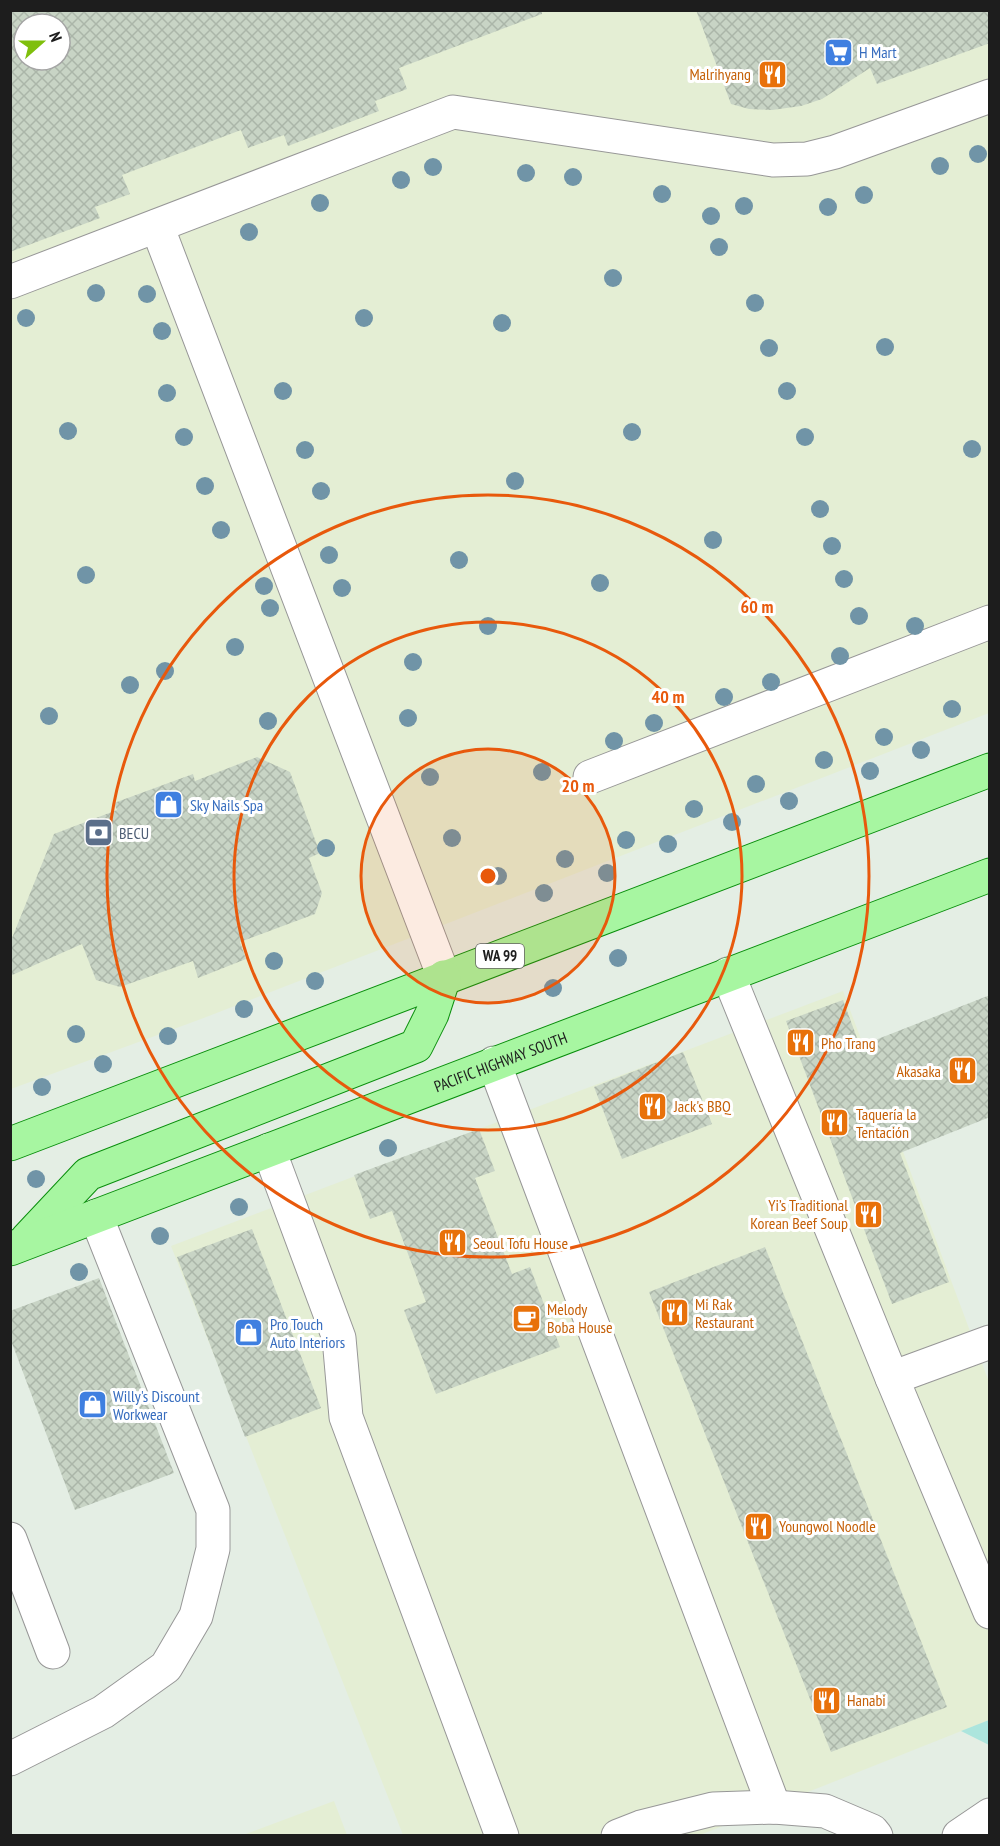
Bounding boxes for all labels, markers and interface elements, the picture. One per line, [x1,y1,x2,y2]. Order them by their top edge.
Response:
north arrow [12,12,72,72]
text: N [45,29,67,44]
supermarket icon: H Mart [822,36,854,68]
place label: H Mart [859,42,897,62]
restaurant icon: Malrihyang [756,58,788,90]
place label: Malrihyang [689,64,751,84]
text: 60 m [741,595,773,618]
text: 40 m [652,685,684,708]
text: 20 m [562,774,594,797]
shop icon: Sky Nails Spa [153,789,185,821]
place label: Sky Nails Spa [190,795,263,815]
bank icon: BECU [82,817,114,849]
place label: BECU [119,823,149,843]
centre of rings [478,866,498,886]
road number: WA 99 [476,944,524,968]
street label: PACIFIC HIGHWAY SOUTH [431,1027,570,1096]
restaurant icon: Pho Trang [784,1027,816,1059]
place label: Pho Trang [821,1033,876,1053]
restaurant icon: Akasaka [946,1055,978,1087]
place label: Akasaka [896,1061,941,1081]
restaurant icon: Jack's BBQ [637,1090,669,1122]
place label: Jack's BBQ [673,1096,732,1116]
place label: Taquería la Tentación [856,1104,916,1142]
restaurant icon: Taquería la Tentación [819,1107,851,1139]
place label: Yi’s Traditional Korean Beef Soup [750,1195,848,1233]
restaurant icon: Yi’s Traditional Korean Beef Soup [853,1198,885,1230]
restaurant icon: Seoul Tofu House [436,1227,468,1259]
place label: Seoul Tofu House [473,1233,568,1253]
place label: Mi Rak Restaurant [695,1294,755,1332]
restaurant icon: Mi Rak Restaurant [658,1297,690,1329]
place label: Melody Boba House [547,1299,613,1337]
cafe icon: Melody Boba House [510,1302,542,1334]
place label: Pro Touch Auto Interiors [270,1314,345,1352]
shop icon: Pro Touch Auto Interiors [233,1317,265,1349]
place label: Willy's Discount Workwear [113,1386,200,1424]
shop icon: Willy's Discount Workwear [76,1389,108,1421]
restaurant icon: Youngwol Noodle [742,1510,774,1542]
place label: Youngwol Noodle [779,1516,876,1536]
restaurant icon: Hanabi [810,1684,842,1716]
place label: Hanabi [847,1690,886,1710]

